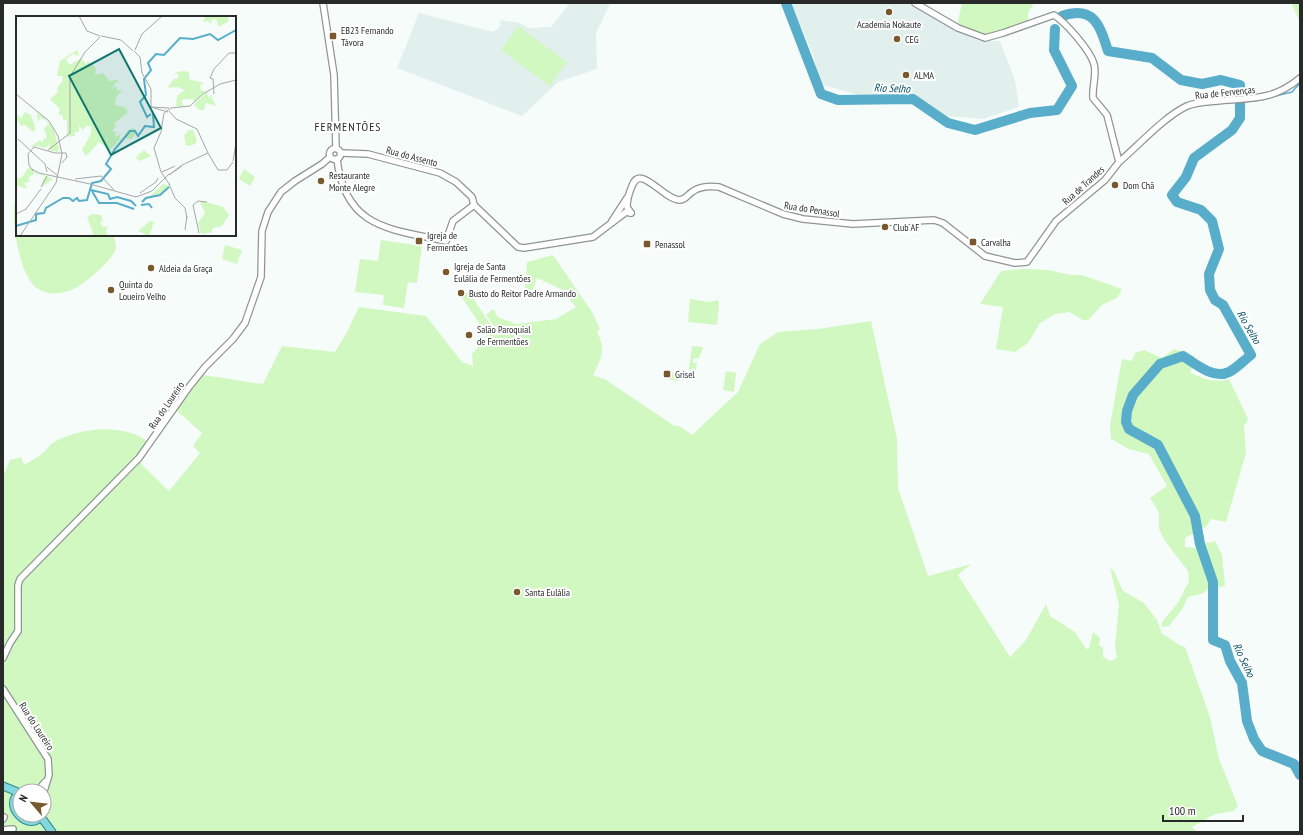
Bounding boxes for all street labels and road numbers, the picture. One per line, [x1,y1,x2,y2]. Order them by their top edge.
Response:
street label: Rua de Fervenças [1194,83,1256,102]
street label: Rua do Assento [385,143,439,170]
street label: Rua de Trandes [1060,163,1108,208]
street label: Rua do Penassol [783,199,841,220]
street label: Rua do Loureiro [146,379,187,432]
street label: Rua do Loureiro [16,700,57,753]

